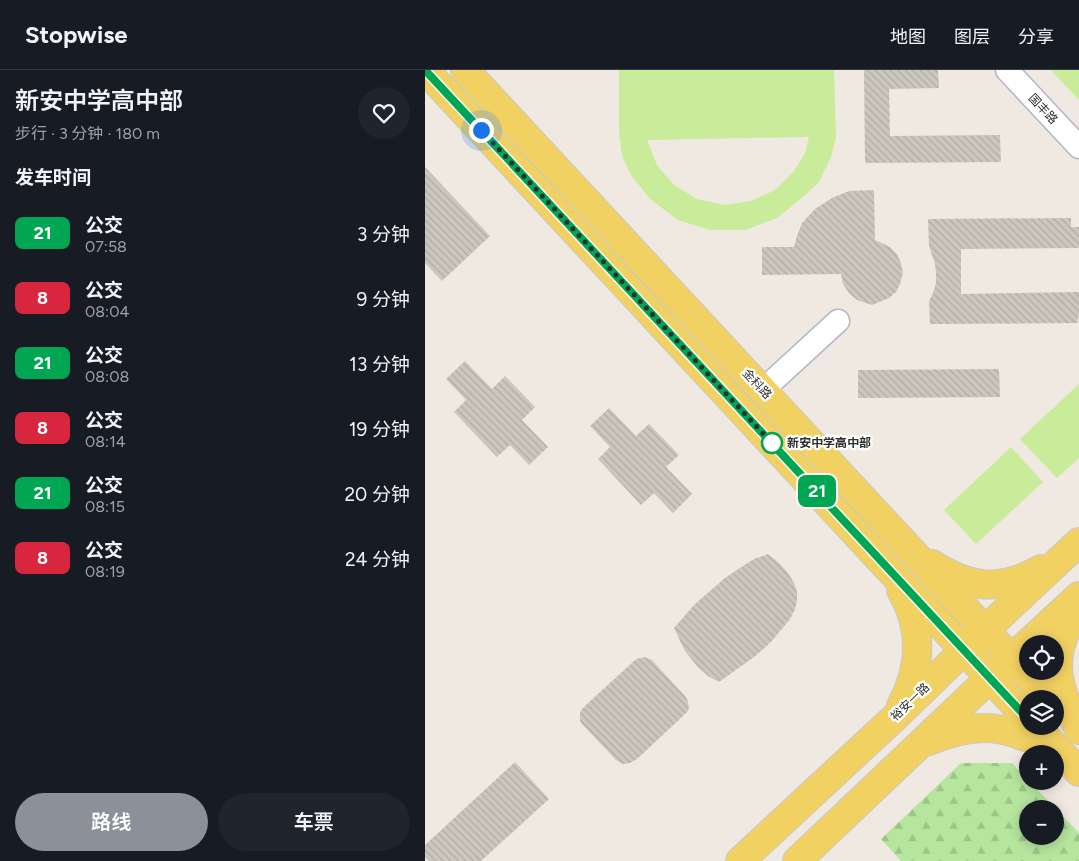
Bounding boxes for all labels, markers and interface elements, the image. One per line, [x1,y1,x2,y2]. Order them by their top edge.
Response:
text: Stopwise [25,20,128,49]
text: 地图 [890,26,926,48]
text: 图层 [954,26,990,48]
text: 分享 [1018,26,1054,48]
text: 新安中学高中部 [15,86,183,115]
button: heart [358,87,410,139]
street label: 国丰路 [1026,91,1060,127]
your location [469,118,494,143]
text: 步行 · 3 分钟 · 180 m [15,124,160,143]
text: 发车时间 [15,166,91,189]
text: 公交 [85,214,123,237]
text: 21 [33,222,52,244]
text: 3 分钟 [357,223,410,246]
text: 07:58 [85,237,127,256]
text: 公交 [85,279,123,302]
text: 8 [37,287,48,309]
text: 9 分钟 [357,288,410,311]
text: 08:04 [85,302,129,321]
text: 公交 [85,344,123,367]
text: 21 [33,352,52,374]
text: 13 分钟 [349,353,410,376]
street label: 金科路 [740,366,774,402]
text: 08:08 [85,367,129,386]
text: 公交 [85,409,123,432]
text: 8 [37,417,48,439]
text: 19 分钟 [349,418,410,441]
text: 08:14 [85,432,126,451]
marker: 新安中学高中部 [761,432,783,454]
place label: 新安中学高中部 [787,436,871,450]
text: 公交 [85,474,123,497]
line badge: 21 [795,475,839,507]
text: 21 [808,480,826,502]
text: 21 [33,482,52,504]
text: 20 分钟 [345,483,410,506]
text: 08:15 [85,497,125,516]
text: 公交 [85,539,123,562]
text: 8 [37,547,48,569]
text: 24 分钟 [345,548,410,571]
text: 08:19 [85,562,125,581]
map controls [1019,635,1064,845]
button: locate [1019,635,1064,680]
street label: 裕安一路 [888,680,932,724]
button: layers [1019,690,1064,735]
button: + [1019,745,1064,790]
button: 路线 [15,793,208,851]
button: 车票 [218,793,410,851]
button: − [1019,800,1064,845]

